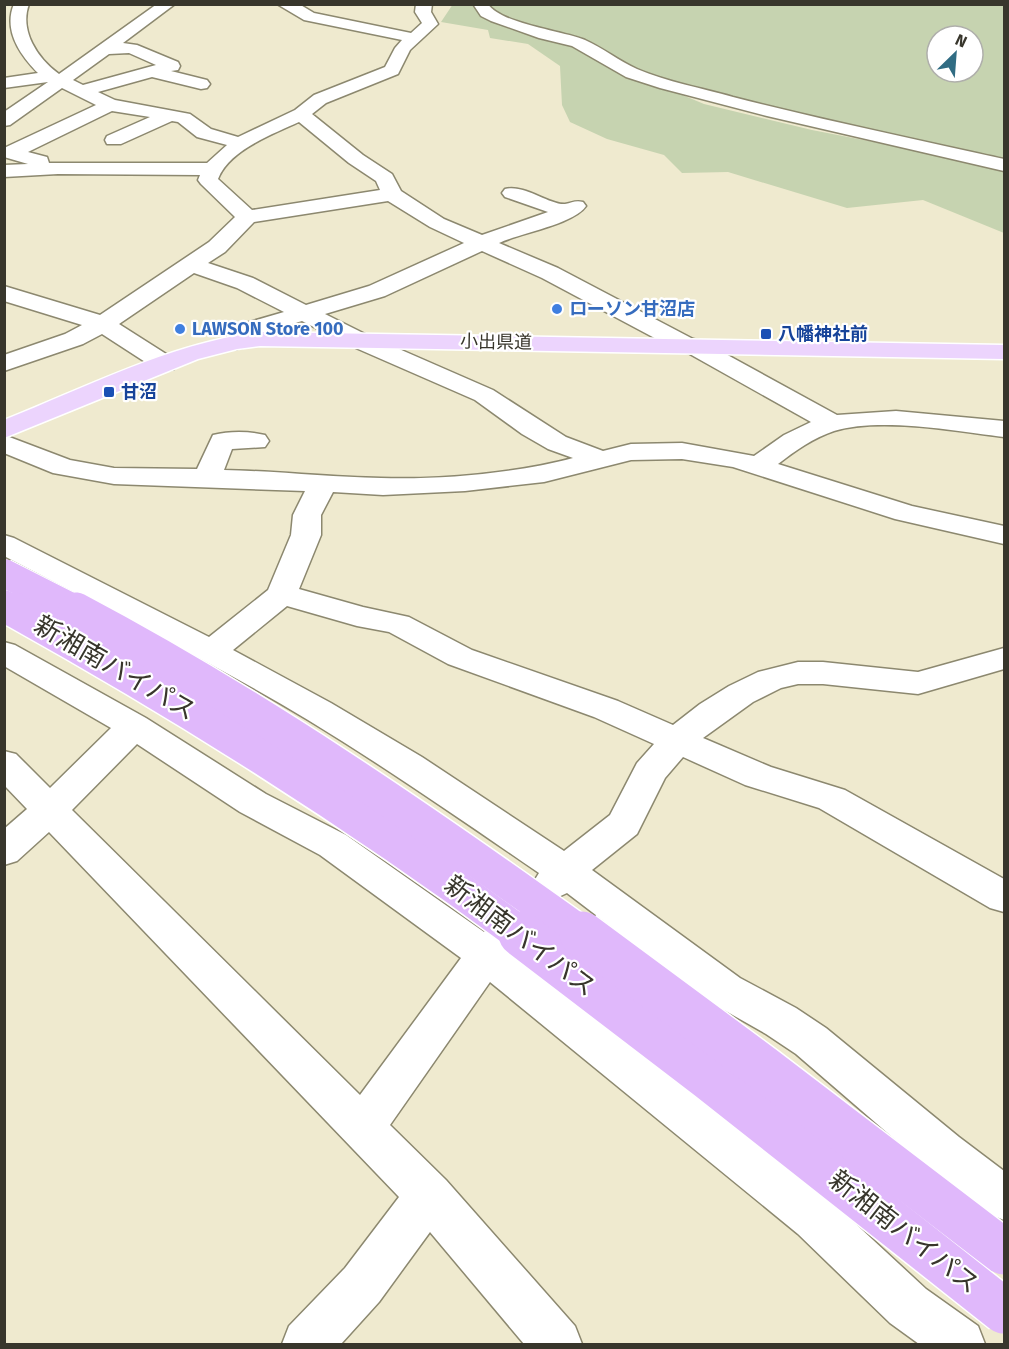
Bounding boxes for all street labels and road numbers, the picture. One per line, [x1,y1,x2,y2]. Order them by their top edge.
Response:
street label: 小出県道 [460,330,532,354]
street label: 新湘南バイパス [29,609,201,727]
street label: 新湘南バイパス [438,869,602,1003]
street label: 新湘南バイパス [823,1164,985,1300]

